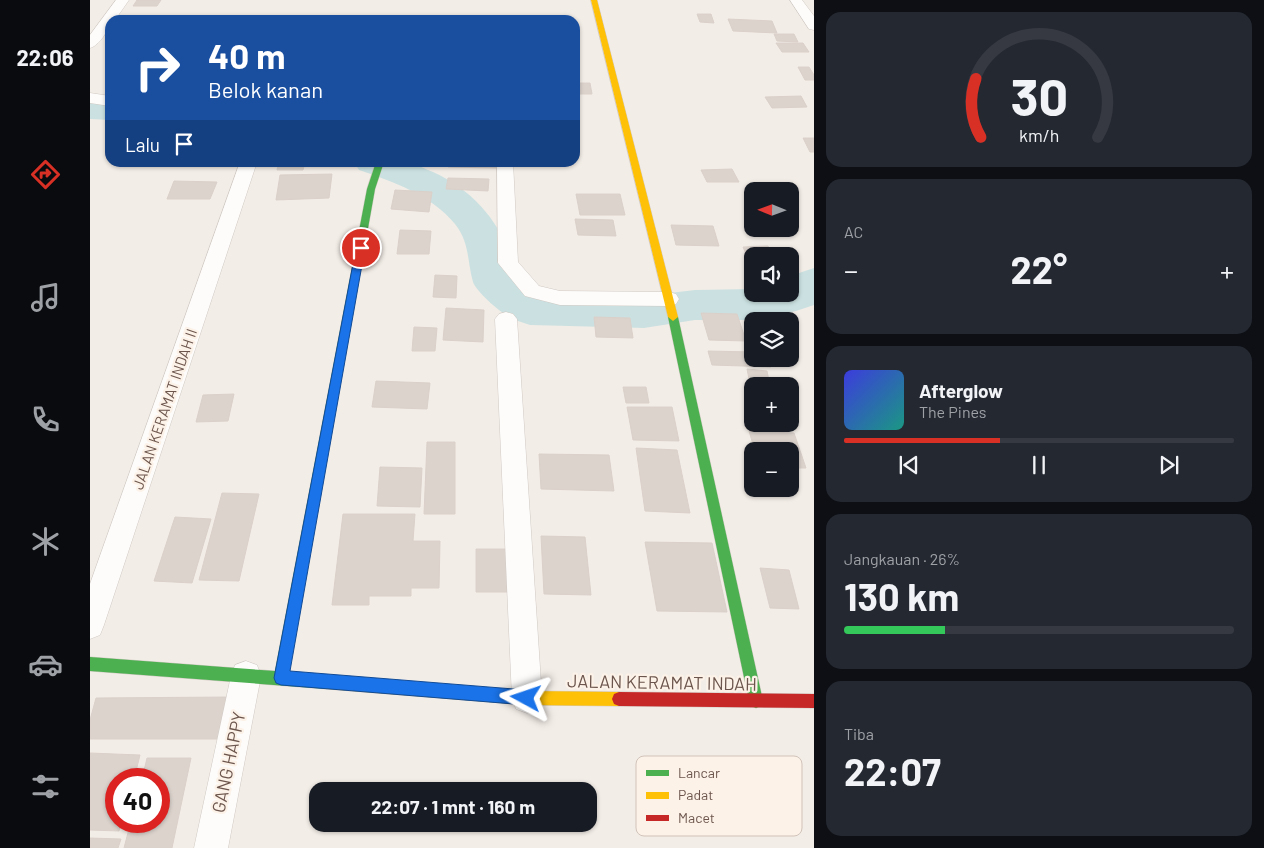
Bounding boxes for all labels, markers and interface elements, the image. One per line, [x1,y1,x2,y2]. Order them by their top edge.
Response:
text: 40 m [208,34,285,76]
icon: right [125,35,190,100]
text: 22:06 [16,44,74,70]
text: 30 [1010,64,1068,126]
text: Belok kanan [208,76,323,102]
text: km/h [1019,124,1059,146]
icon: arrive [170,130,198,158]
text: Lalu [125,133,160,156]
icon: directions [28,157,63,192]
north arrow [744,182,799,238]
map controls [744,182,799,497]
text: AC [844,222,863,241]
pin [340,227,382,269]
icon: arrive [347,234,375,262]
text: 22° [1011,246,1067,292]
button: sound [744,247,799,302]
text: − [844,253,858,287]
text: + [1220,253,1234,287]
icon: music [28,280,63,315]
button: layers [744,312,799,367]
street label: JALAN KERAMAT INDAH II [128,326,200,492]
button: + [744,377,799,432]
text: Afterglow [919,379,1003,402]
icon: phone [28,402,63,437]
text: The Pines [919,402,987,421]
button: − [744,442,799,497]
icon: previous [895,451,923,479]
icon: pause [1025,451,1053,479]
icon: next [1155,451,1183,479]
icon: climate [28,524,63,559]
text: Jangkauan · 26% [844,549,960,568]
text: 130 km [844,573,959,619]
icon: car [28,647,63,682]
street label: JALAN KERAMAT INDAH [567,669,757,695]
position arrow [499,671,551,723]
street label: GANG HAPPY [207,709,249,815]
text: Tiba [844,724,874,743]
text: 22:07 [844,748,941,794]
legend [636,756,802,836]
text: Lancar [678,764,720,781]
speed limit sign: 40 [105,768,170,833]
icon: filters [28,769,63,804]
text: Padat [678,786,713,803]
text: 22:07 · 1 mnt · 160 m [371,795,535,818]
text: Macet [678,809,715,826]

